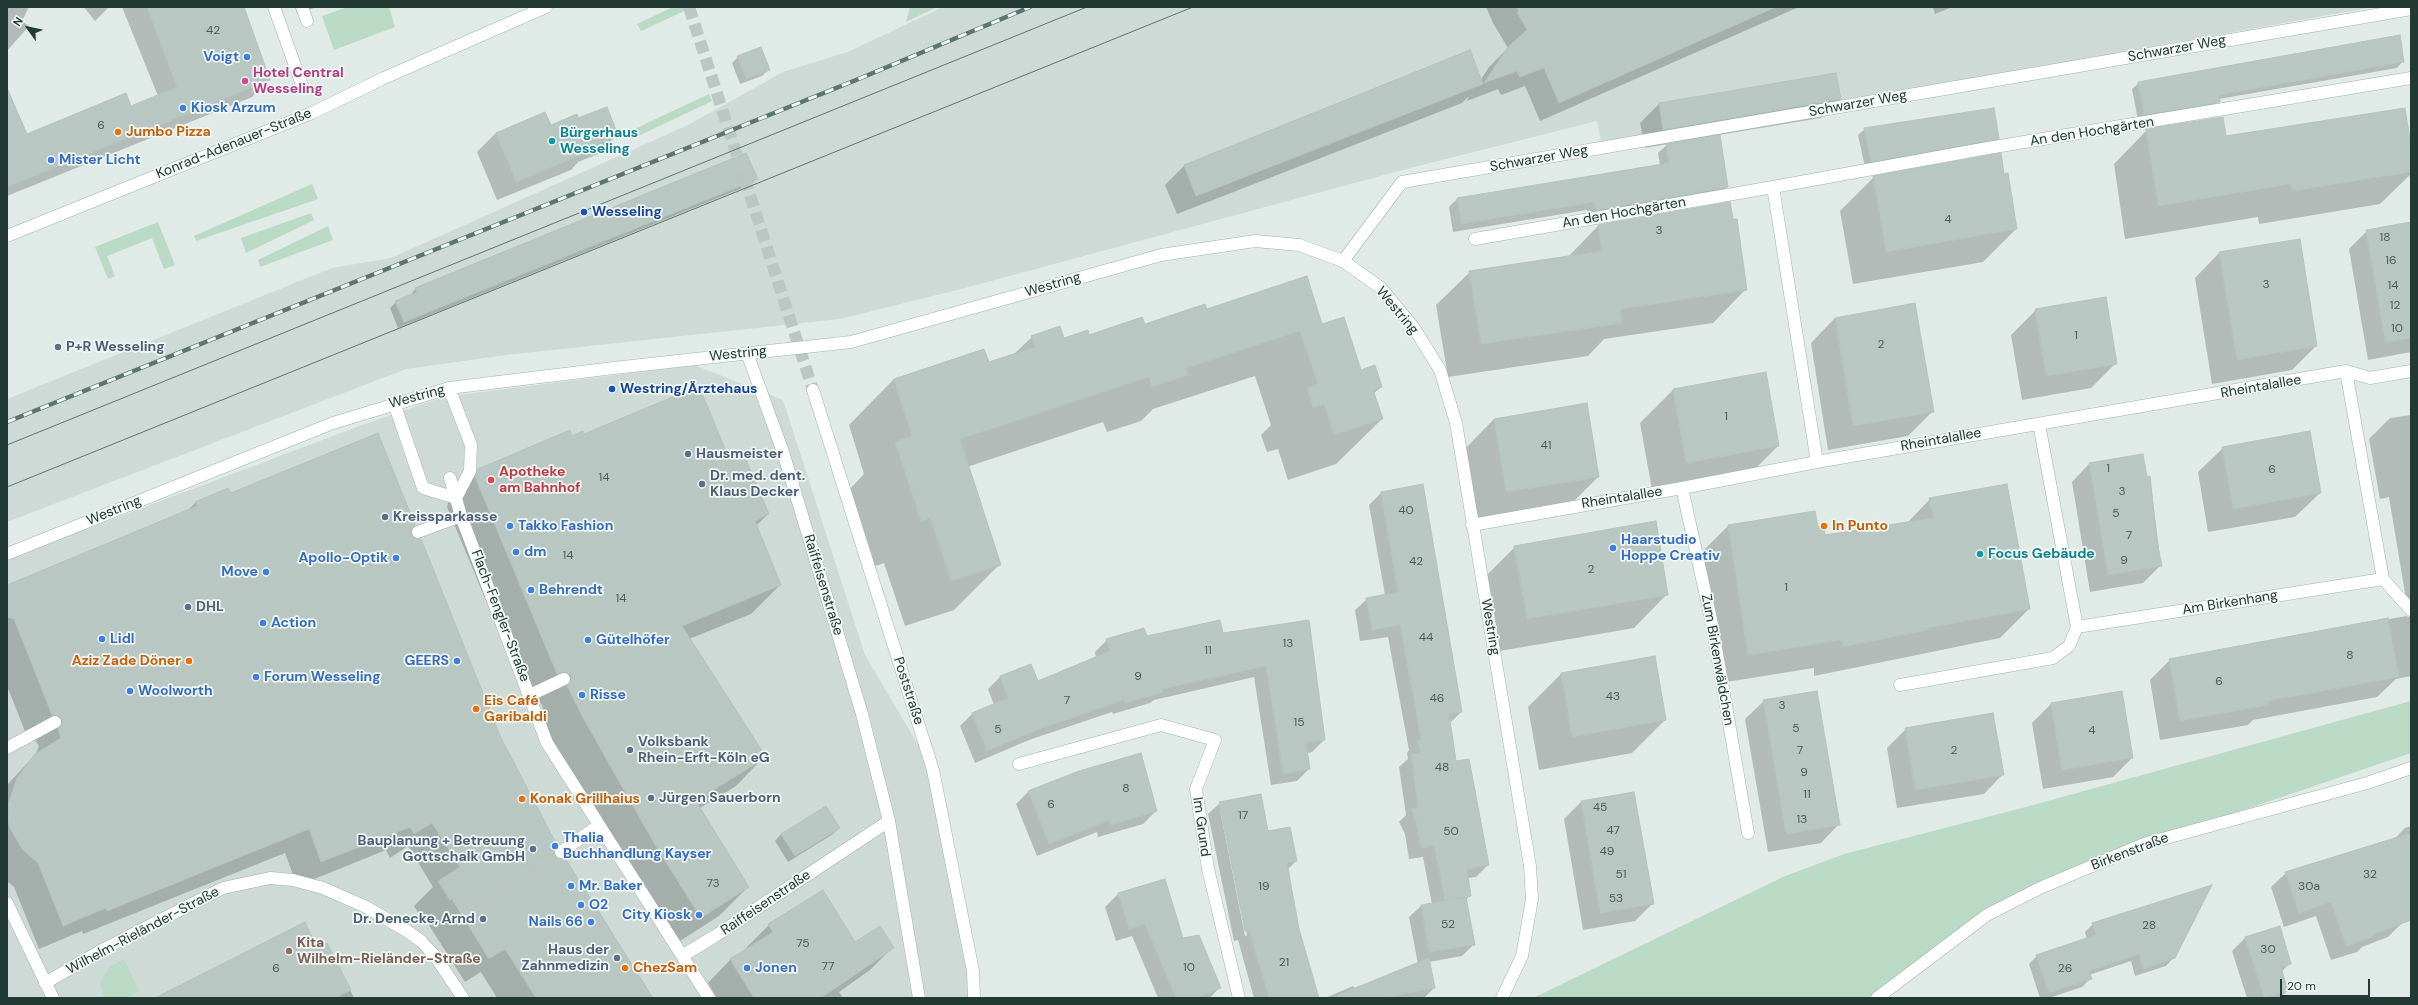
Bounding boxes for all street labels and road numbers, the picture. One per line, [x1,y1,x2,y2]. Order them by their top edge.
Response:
street label: Schwarzer Weg [2127,32,2227,66]
street label: Schwarzer Weg [1808,87,1908,121]
street label: Konrad-Adenauer-Straße [154,105,314,183]
street label: An den Hochgärten [2029,114,2155,150]
street label: Schwarzer Weg [1489,142,1589,176]
street label: An den Hochgärten [1561,194,1687,232]
street label: Westring [1023,269,1083,301]
street label: Westring [1372,284,1422,338]
street label: Westring [709,343,767,365]
street label: Rheintalallee [2219,372,2303,402]
street label: Westring [387,381,447,413]
street label: Rheintalallee [1899,425,1983,455]
street label: Rheintalallee [1580,483,1664,513]
street label: Westring [84,492,144,530]
street label: Raiffeisenstraße [800,532,846,638]
street label: Flach-Fengler-Straße [467,548,533,684]
street label: Am Birkenhang [2181,587,2279,619]
street label: Zum Birkenwäldchen [1697,593,1737,727]
street label: Westring [1477,597,1503,657]
street label: Poststraße [889,655,927,727]
street label: Im Grund [1188,796,1214,858]
street label: Birkenstraße [2089,830,2171,874]
street label: Raiffeisenstraße [718,867,814,939]
street label: Wilhelm-Rieländer-Straße [64,884,222,978]

